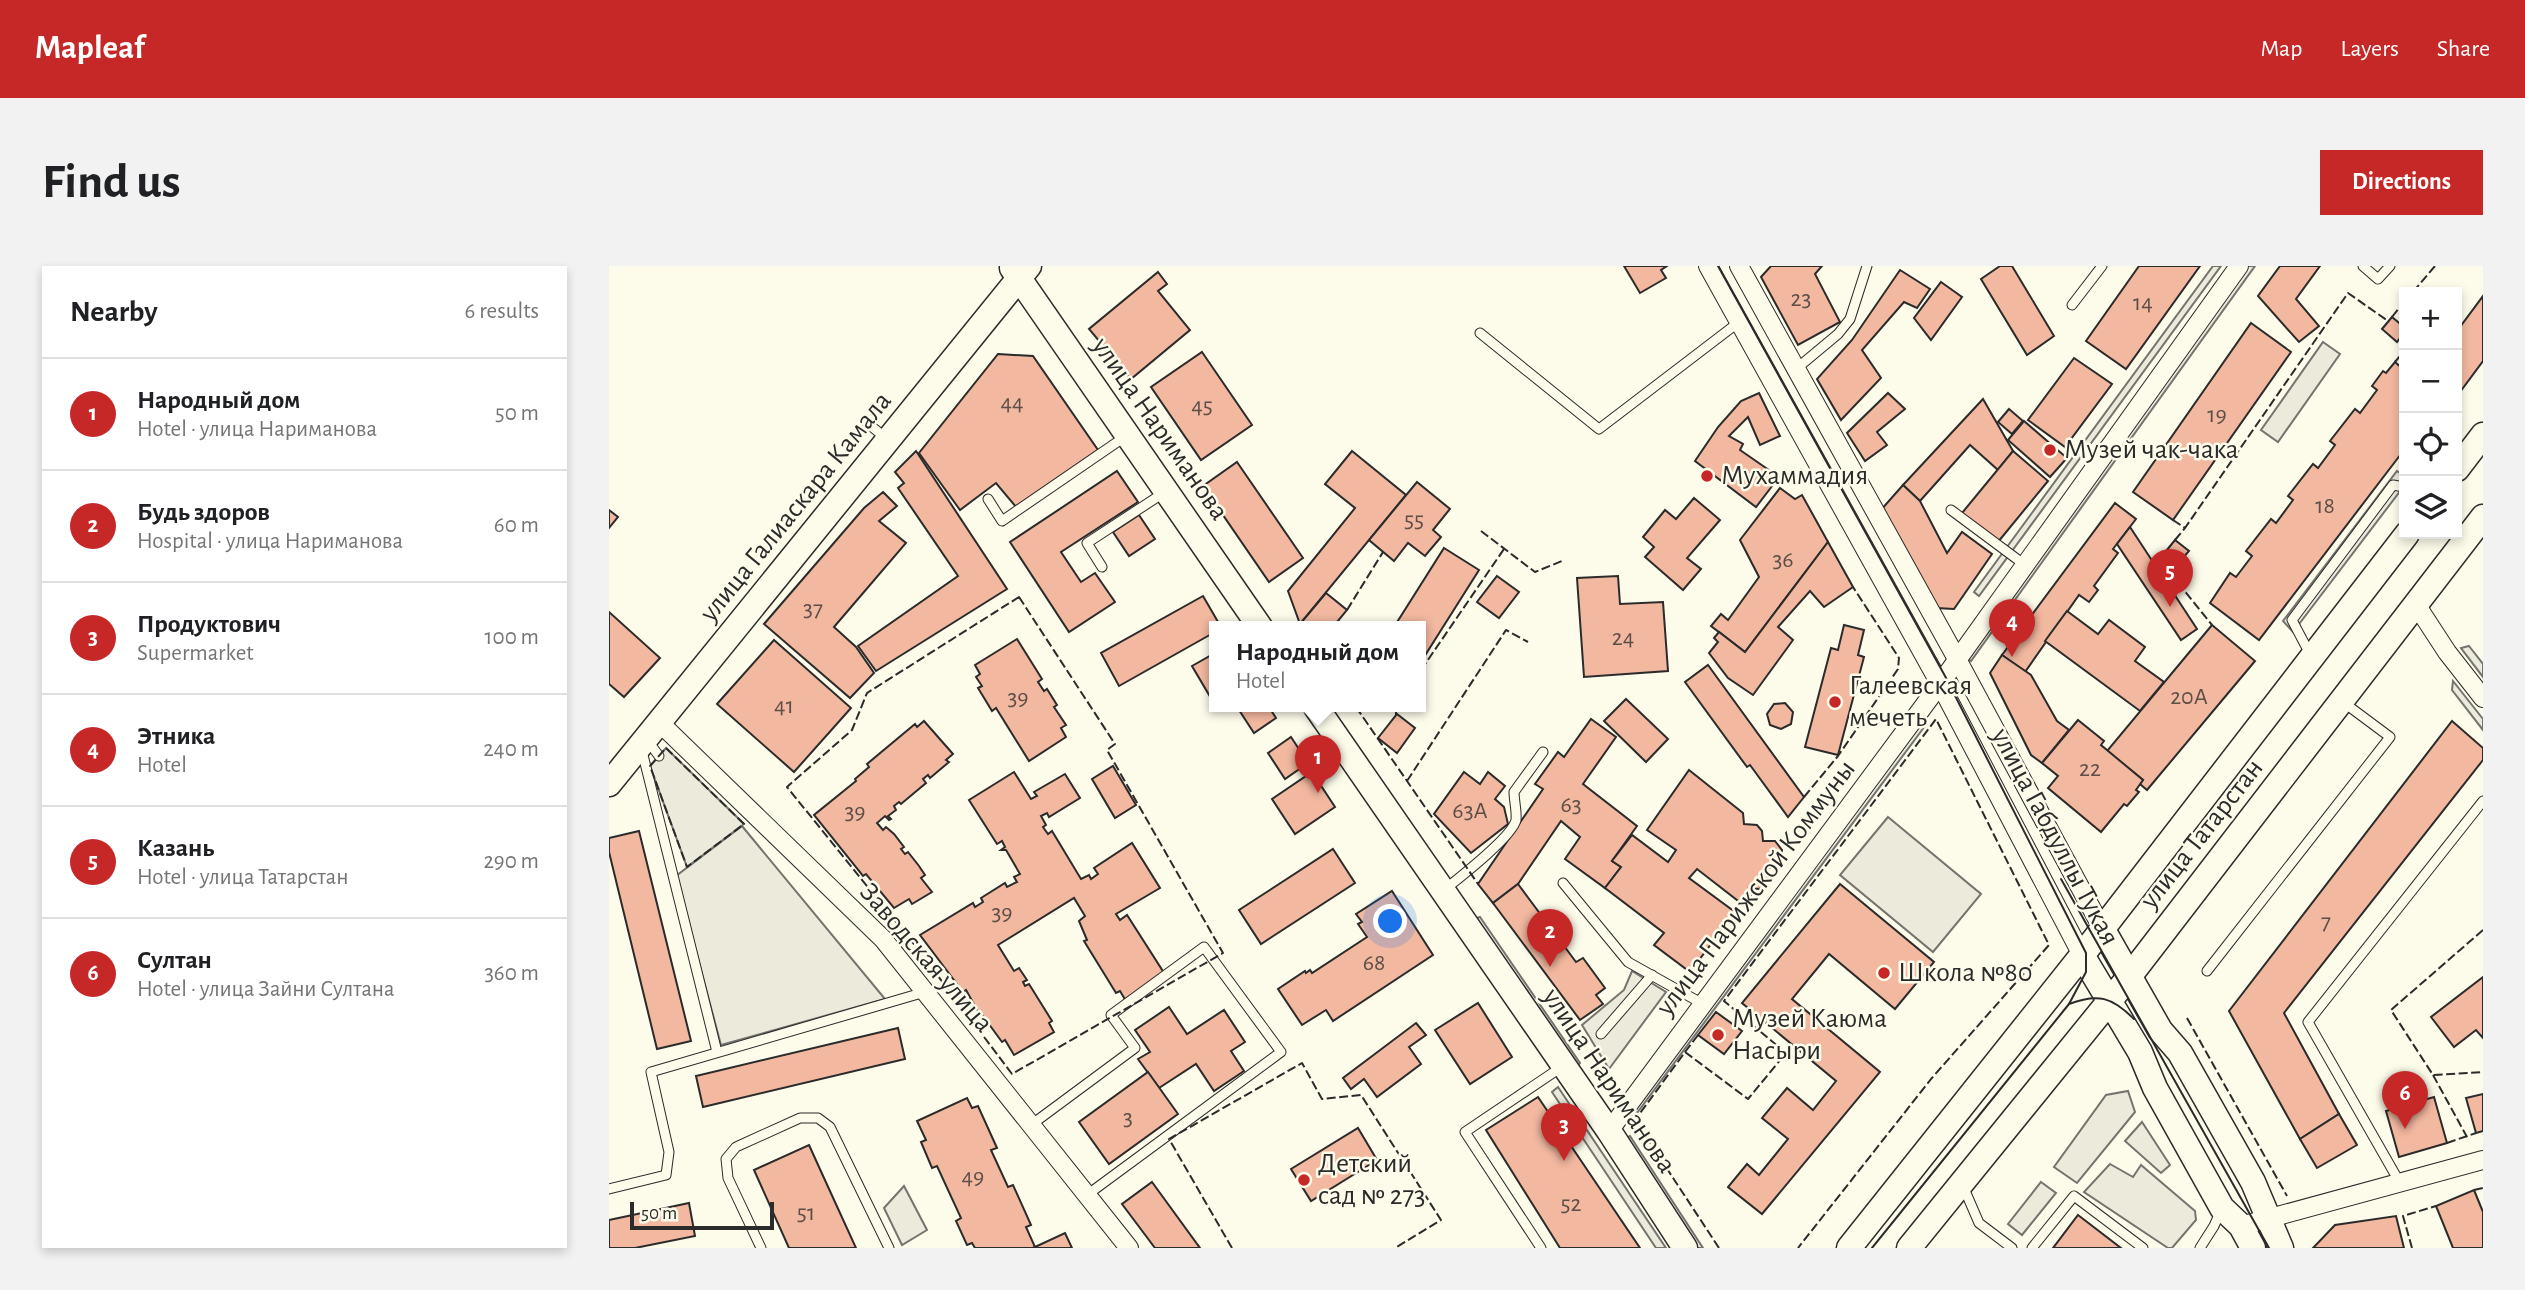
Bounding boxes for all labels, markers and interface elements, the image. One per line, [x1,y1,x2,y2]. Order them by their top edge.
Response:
text: Mapleaf [35,32,145,65]
text: Map [2260,37,2302,61]
text: Layers [2340,37,2399,61]
text: Share [2437,37,2490,61]
button: Directions [2320,150,2483,215]
text: Find us [42,158,181,207]
house number: 23 [1791,287,1811,311]
map controls [2399,287,2462,539]
button: + [2399,287,2462,350]
house number: 14 [2133,291,2153,315]
text: Nearby [70,297,158,327]
text: 6 results [465,300,539,323]
street label: улица Нариманова [1086,332,1233,526]
button: − [2399,350,2462,413]
text: Народный дом [137,387,300,413]
street label: улица Галиаскара Камала [694,387,897,628]
house number: 44 [1000,391,1024,415]
house number: 45 [1191,394,1213,418]
text: 1 [89,402,97,425]
text: 50 m [495,402,539,425]
house number: 19 [2207,403,2227,427]
button: locate [2399,413,2462,476]
text: Hotel · улица Нариманова [137,418,377,441]
place label: Музей чак-чака [2064,436,2239,464]
marker: Музей чак-чака [2042,442,2058,458]
place label: Мухаммадия [1721,462,1868,490]
marker: Мухаммадия [1699,468,1715,484]
button: layers [2399,476,2462,539]
house number: 18 [2315,494,2335,518]
text: Будь здоров [137,499,270,525]
house number: 55 [1404,508,1424,532]
text: 2 [88,514,98,537]
text: 60 m [494,514,539,537]
text: Hospital · улица Нариманова [137,530,403,553]
house number: 36 [1772,548,1794,572]
pin: 5 [2147,549,2193,607]
house number: 37 [803,597,823,621]
pin: 4 [1989,599,2035,657]
text: Продуктович [137,611,281,637]
popup [1209,621,1426,712]
text: 3 [88,626,98,649]
text: 100 m [485,626,539,649]
house number: 24 [1612,626,1634,650]
text: Народный дом [1236,639,1399,665]
text: Supermarket [137,642,254,665]
text: Hotel [1236,670,1286,693]
place label: Галеевская мечеть [1849,672,1972,732]
house number: 20А [2170,685,2208,709]
house number: 39 [1007,686,1029,710]
house number: 41 [774,694,794,718]
marker: Галеевская мечеть [1827,694,1843,710]
text: Этника [137,723,215,749]
street label: улица Габдуллы Тукая [1986,723,2124,950]
pin: 1 [1295,735,1341,793]
text: 4 [87,738,99,761]
text: 240 m [483,738,539,761]
text: Hotel [137,754,187,777]
street label: улица Татарстан [2135,754,2269,915]
street label: улица Парижской Коммуны [1651,755,1861,1022]
house number: 22 [2079,757,2101,781]
house number: 63 [1560,793,1582,817]
house number: 63А [1452,799,1488,823]
house number: 39 [844,800,866,824]
text: Казань [137,835,214,861]
text: 5 [88,850,98,873]
text: 290 m [483,850,539,873]
text: Hotel · улица Татарстан [137,866,348,889]
street label: Заводская улица [854,878,998,1038]
house number: 39 [991,901,1013,925]
your location [1373,904,1407,938]
pin: 2 [1527,909,1573,967]
house number: 7 [2321,910,2331,934]
text: Султан [137,947,212,973]
house number: 68 [1363,951,1385,975]
place label: Школа №80 [1898,959,2033,987]
text: 6 [87,962,99,985]
text: 360 m [484,962,539,985]
marker: Школа №80 [1876,965,1892,981]
text: Hotel · улица Зайни Султана [137,978,395,1001]
street label: улица Нариманова [1537,983,1681,1178]
place label: Музей Каюма Насыри [1732,1005,1887,1065]
marker: Музей Каюма Насыри [1710,1027,1726,1043]
pin: 6 [2382,1071,2428,1129]
pin: 3 [1541,1103,1587,1161]
house number: 3 [1123,1106,1133,1130]
place label: Детский сад № 273 [1318,1150,1426,1210]
house number: 49 [962,1165,984,1189]
marker: Детский сад № 273 [1296,1172,1312,1188]
house number: 52 [1561,1192,1582,1216]
scale bar [630,1199,773,1231]
house number: 51 [797,1201,815,1225]
text: 50 m [641,1204,677,1223]

